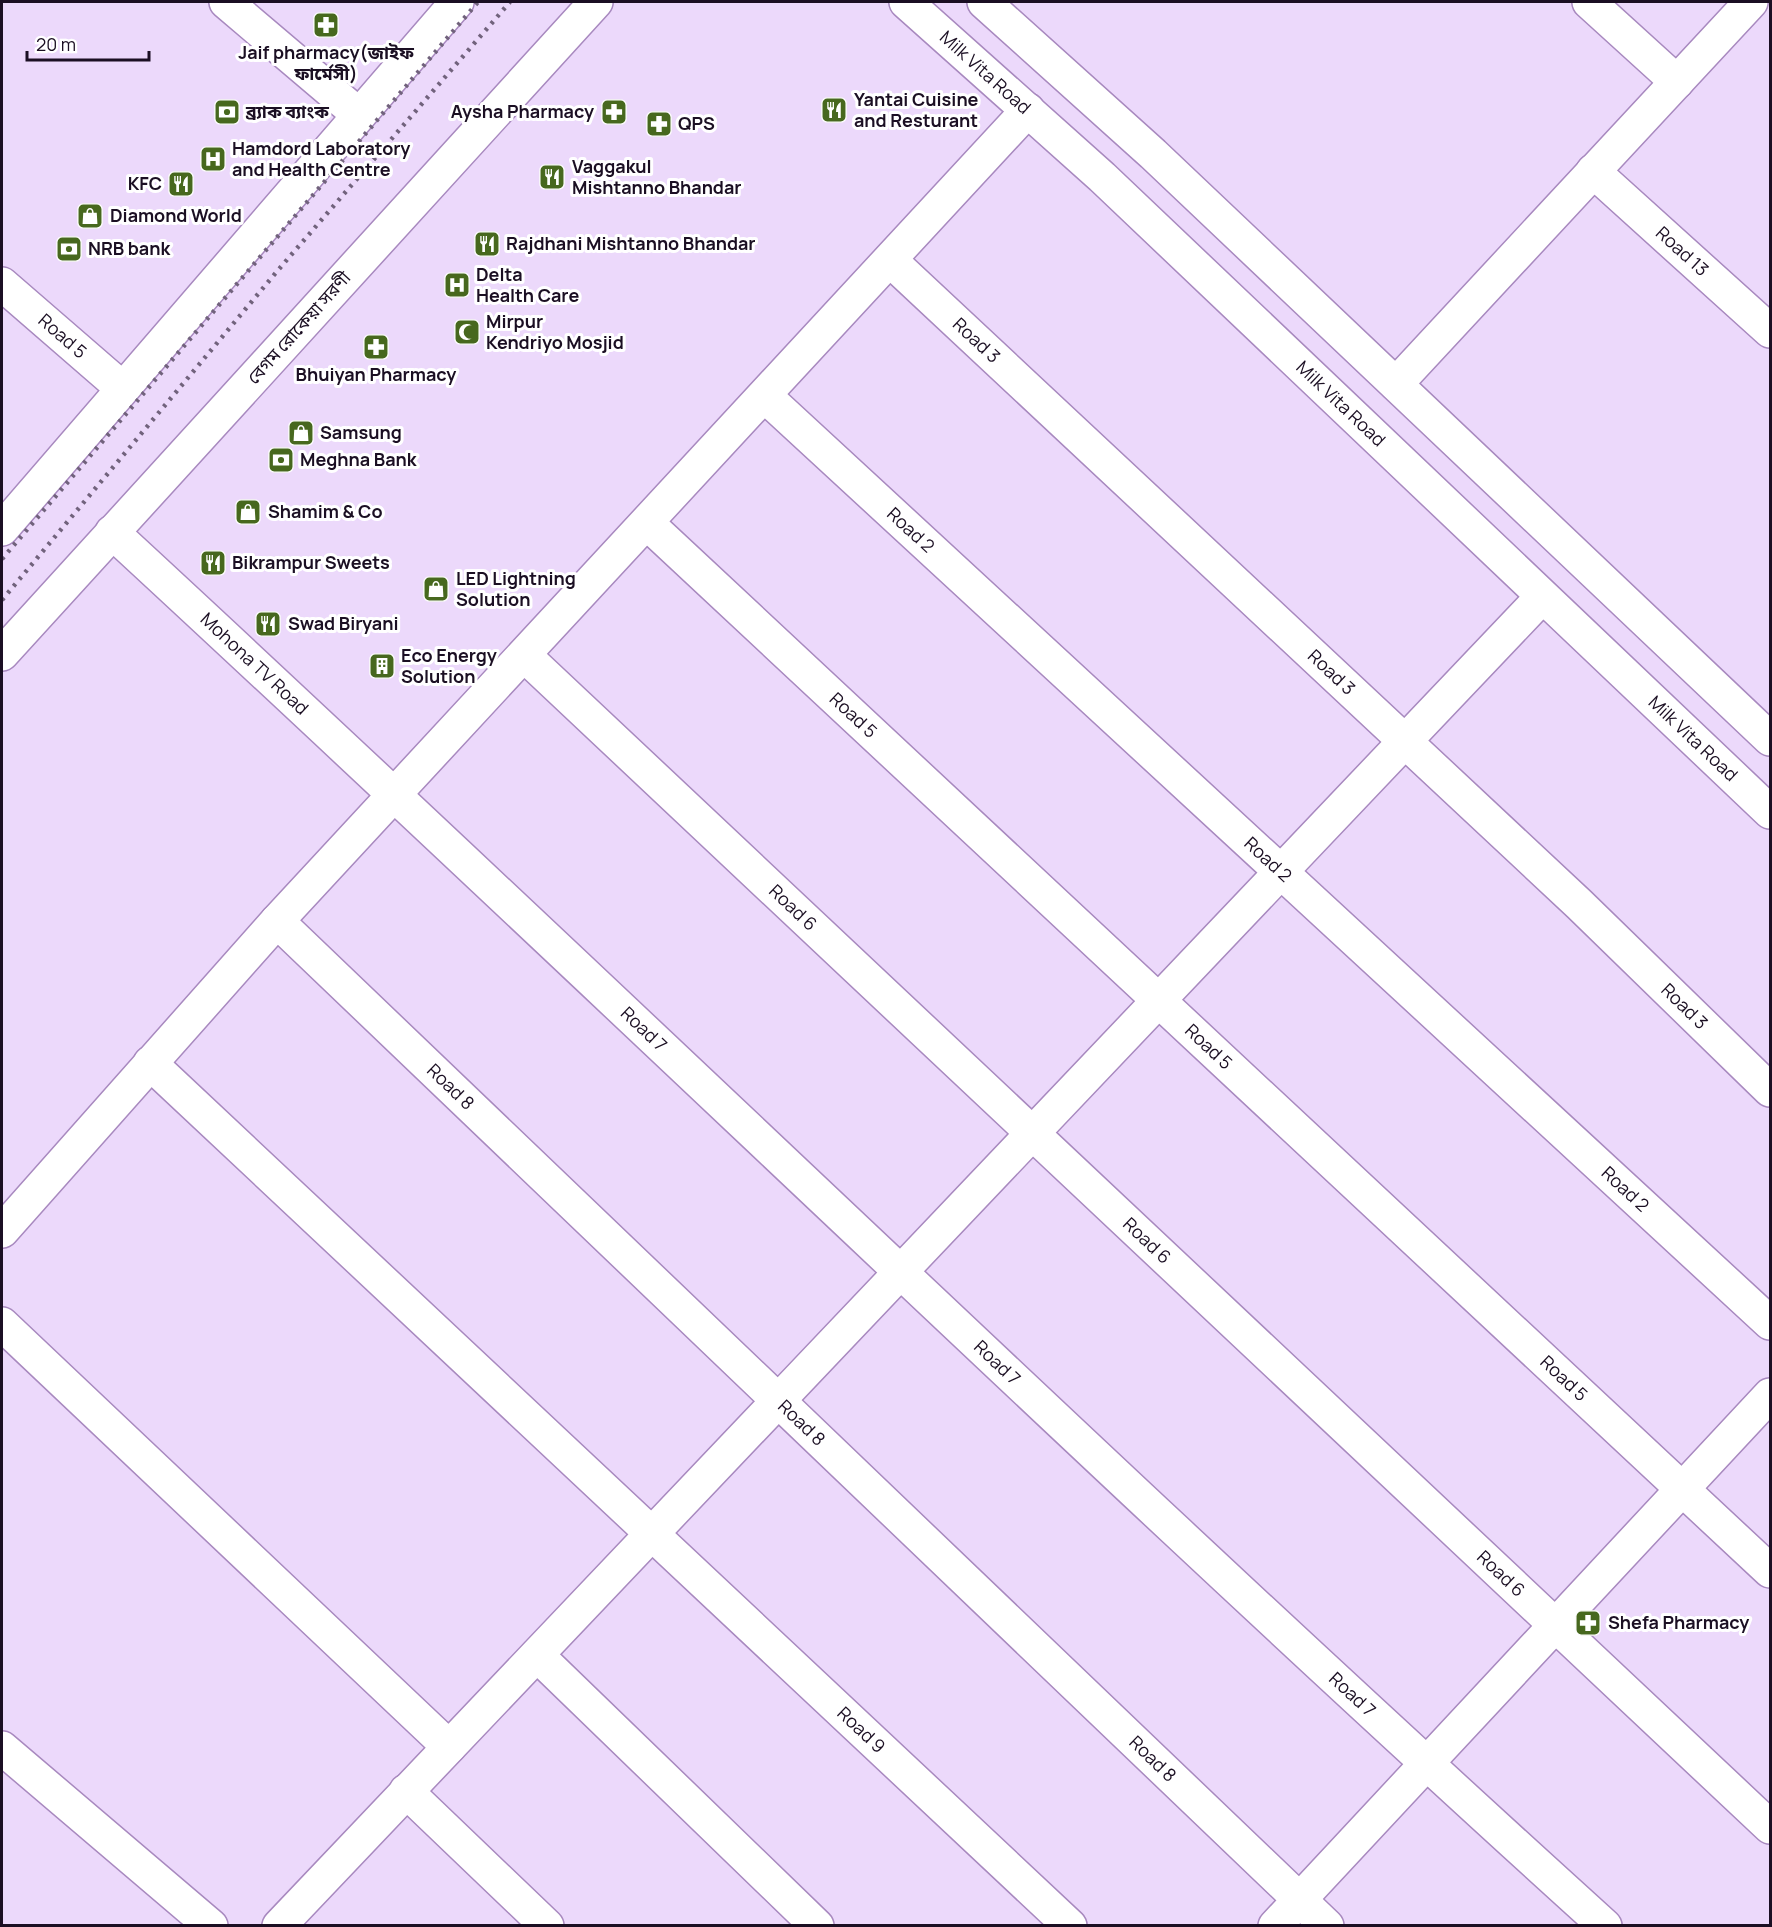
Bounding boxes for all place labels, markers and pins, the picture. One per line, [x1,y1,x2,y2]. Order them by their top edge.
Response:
pharmacy icon: Jaif pharmacy(জাইফ ফার্মেসী) [311,10,341,40]
place label: Jaif pharmacy(জাইফ ফার্মেসী) [238,40,415,85]
place label: Yantai Cuisine and Resturant [854,87,979,132]
restaurant icon: Yantai Cuisine and Resturant [819,95,849,125]
bank icon: ব্র্যাক ব্যাংক [212,97,242,127]
pharmacy icon: Aysha Pharmacy [599,97,629,127]
place label: ব্র্যাক ব্যাংক [245,99,329,123]
place label: Aysha Pharmacy [451,99,594,123]
pharmacy icon: QPS [644,109,674,139]
place label: QPS [678,111,715,135]
place label: Hamdord Laboratory and Health Centre [232,136,410,181]
hospital icon: Hamdord Laboratory and Health Centre [198,144,228,174]
place label: Vaggakul Mishtanno Bhandar [572,154,741,199]
restaurant icon: Vaggakul Mishtanno Bhandar [537,162,567,192]
restaurant icon: KFC [166,169,196,199]
place label: KFC [128,171,162,195]
shop icon: Diamond World [75,201,105,231]
place label: Diamond World [110,203,242,227]
restaurant icon: Rajdhani Mishtanno Bhandar [472,229,502,259]
place label: Rajdhani Mishtanno Bhandar [506,231,756,255]
bank icon: NRB bank [54,234,84,264]
place label: NRB bank [88,236,171,260]
place label: Delta Health Care [476,262,579,307]
hospital icon: Delta Health Care [442,270,472,300]
place label: Mirpur Kendriyo Mosjid [486,309,624,354]
mosque icon: Mirpur Kendriyo Mosjid [452,317,482,347]
pharmacy icon: Bhuiyan Pharmacy [361,332,391,362]
place label: Bhuiyan Pharmacy [296,362,456,386]
shop icon: Samsung [286,418,316,448]
place label: Samsung [320,420,402,444]
bank icon: Meghna Bank [266,445,296,475]
place label: Meghna Bank [300,447,418,471]
shop icon: Shamim & Co [233,497,263,527]
place label: Shamim & Co [268,499,383,523]
restaurant icon: Bikrampur Sweets [198,548,228,578]
place label: Bikrampur Sweets [232,550,390,574]
place label: LED Lightning Solution [456,566,576,611]
shop icon: LED Lightning Solution [421,574,451,604]
restaurant icon: Swad Biryani [253,609,283,639]
place label: Swad Biryani [288,611,399,635]
place label: Eco Energy Solution [401,643,497,688]
building icon: Eco Energy Solution [367,651,397,681]
pharmacy icon: Shefa Pharmacy [1573,1608,1603,1638]
place label: Shefa Pharmacy [1608,1610,1749,1634]

